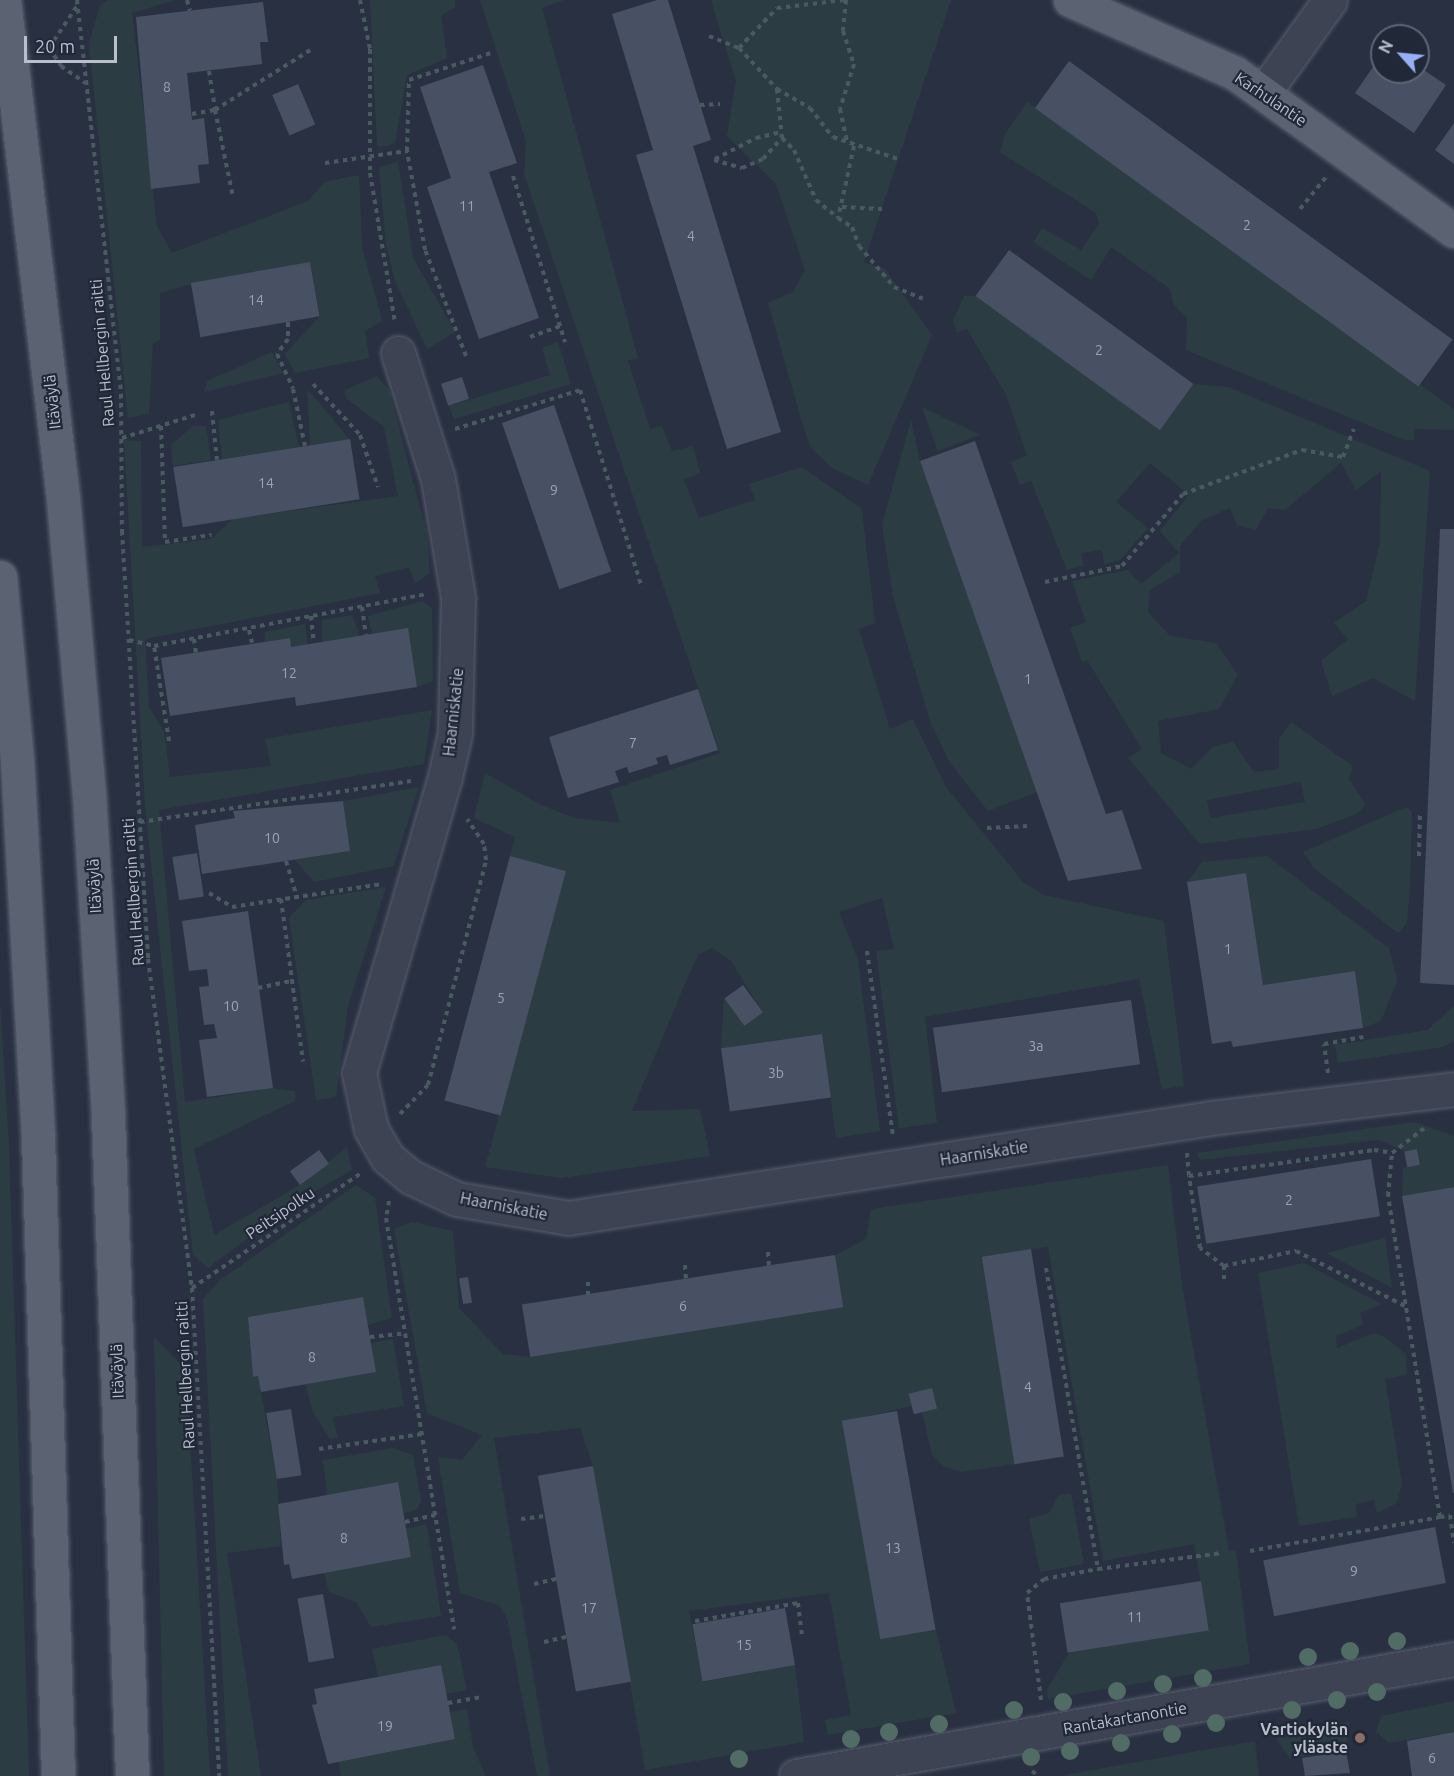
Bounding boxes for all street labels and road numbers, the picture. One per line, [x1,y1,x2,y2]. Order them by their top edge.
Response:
street label: Karhulantie [1231,68,1311,130]
street label: Raul Hellbergin raitti [86,278,118,428]
street label: Itäväylä [40,374,64,430]
street label: Haarniskatie [439,667,467,757]
street label: Raul Hellbergin raitti [118,817,148,967]
street label: Itäväylä [83,858,105,914]
street label: Haarniskatie [939,1137,1029,1169]
street label: Peitsipolku [242,1183,318,1243]
street label: Haarniskatie [459,1188,549,1224]
street label: Raul Hellbergin raitti [172,1300,198,1450]
street label: Itäväylä [106,1343,128,1399]
street label: Rantakartanontie [1062,1698,1188,1738]

